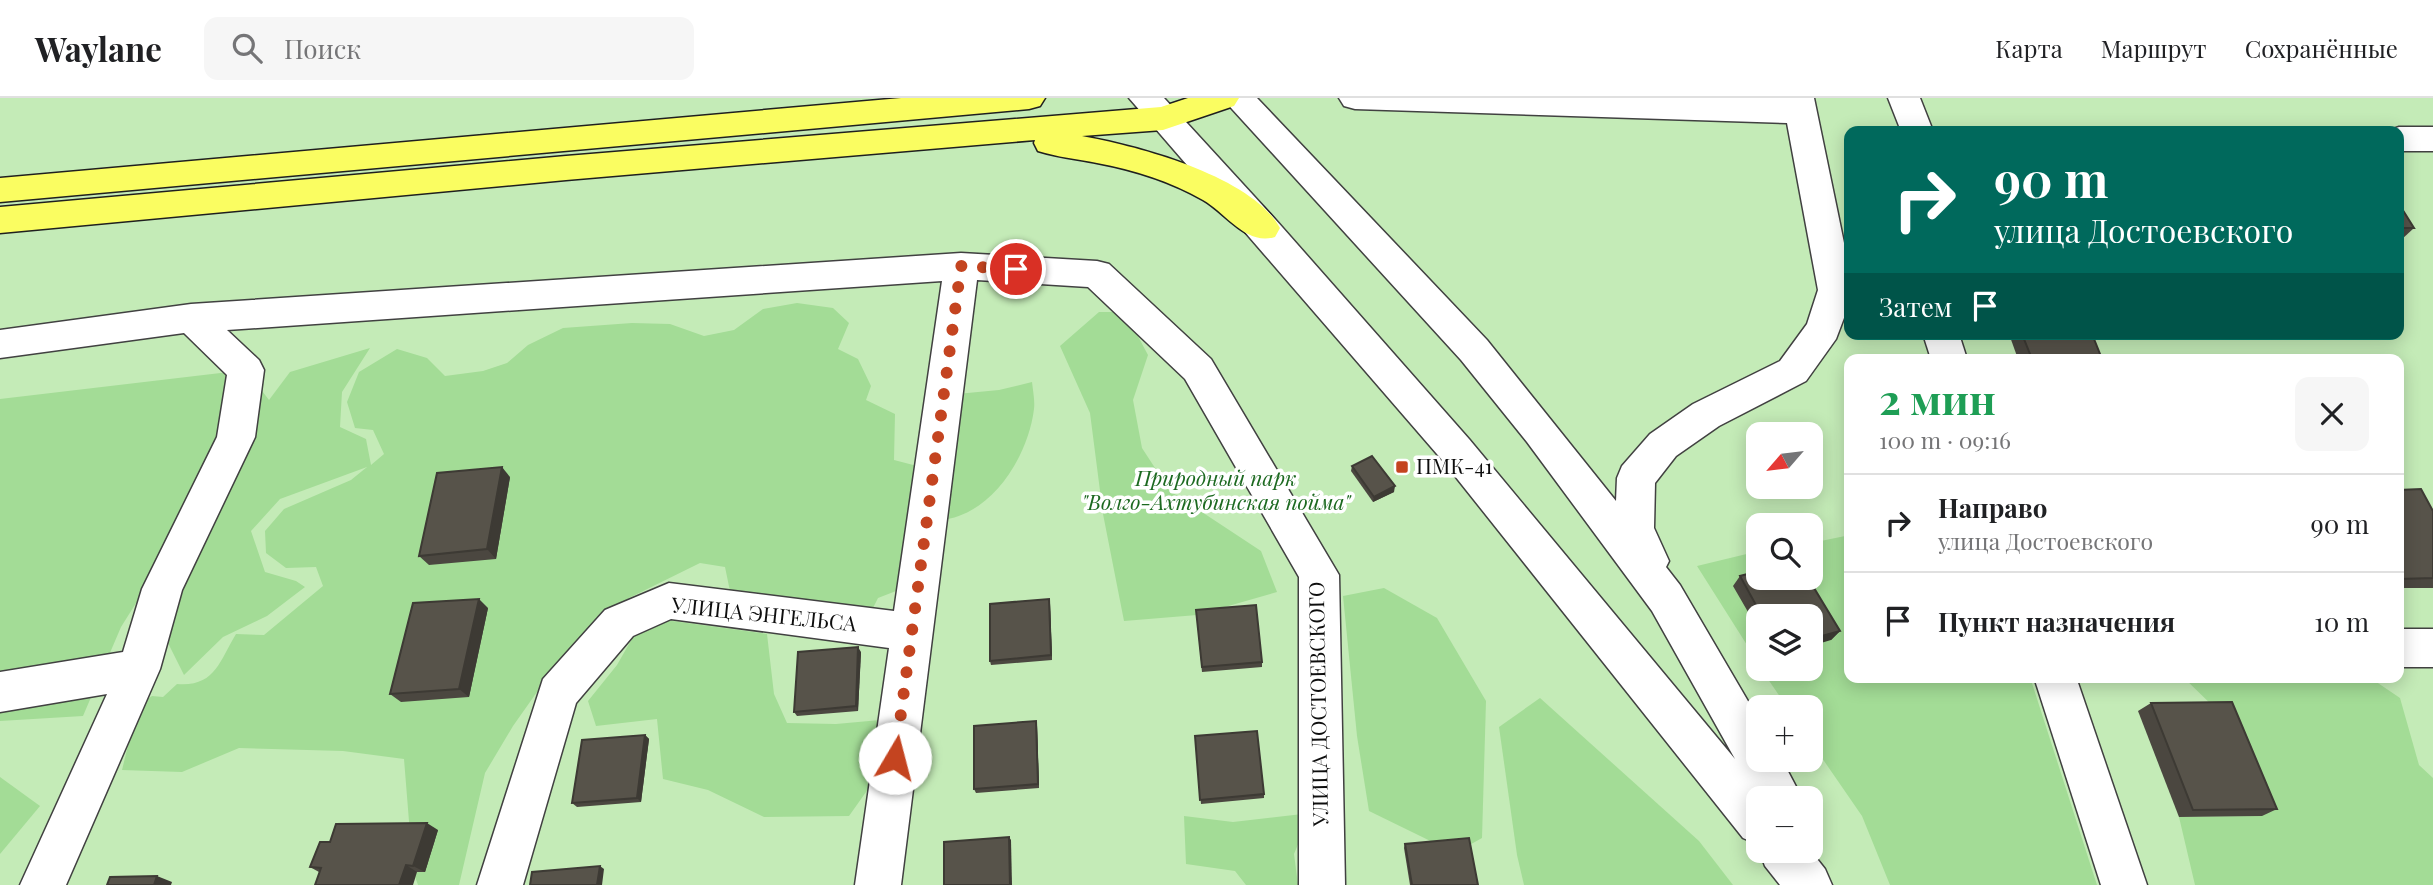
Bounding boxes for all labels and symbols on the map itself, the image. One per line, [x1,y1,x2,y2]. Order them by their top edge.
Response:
pin [986,239,1046,299]
north arrow [1746,422,1824,499]
place label: ПМК-41 [1416,451,1493,479]
marker: ПМК-41 [1394,459,1410,475]
park label: Природный парк "Волго-Ахтубинская пойма" [1082,463,1352,515]
street label: УЛИЦА ДОСТОЕВСКОГО [1301,581,1333,828]
street label: УЛИЦА ЭНГЕЛЬСА [669,589,859,637]
position arrow [858,721,932,795]

